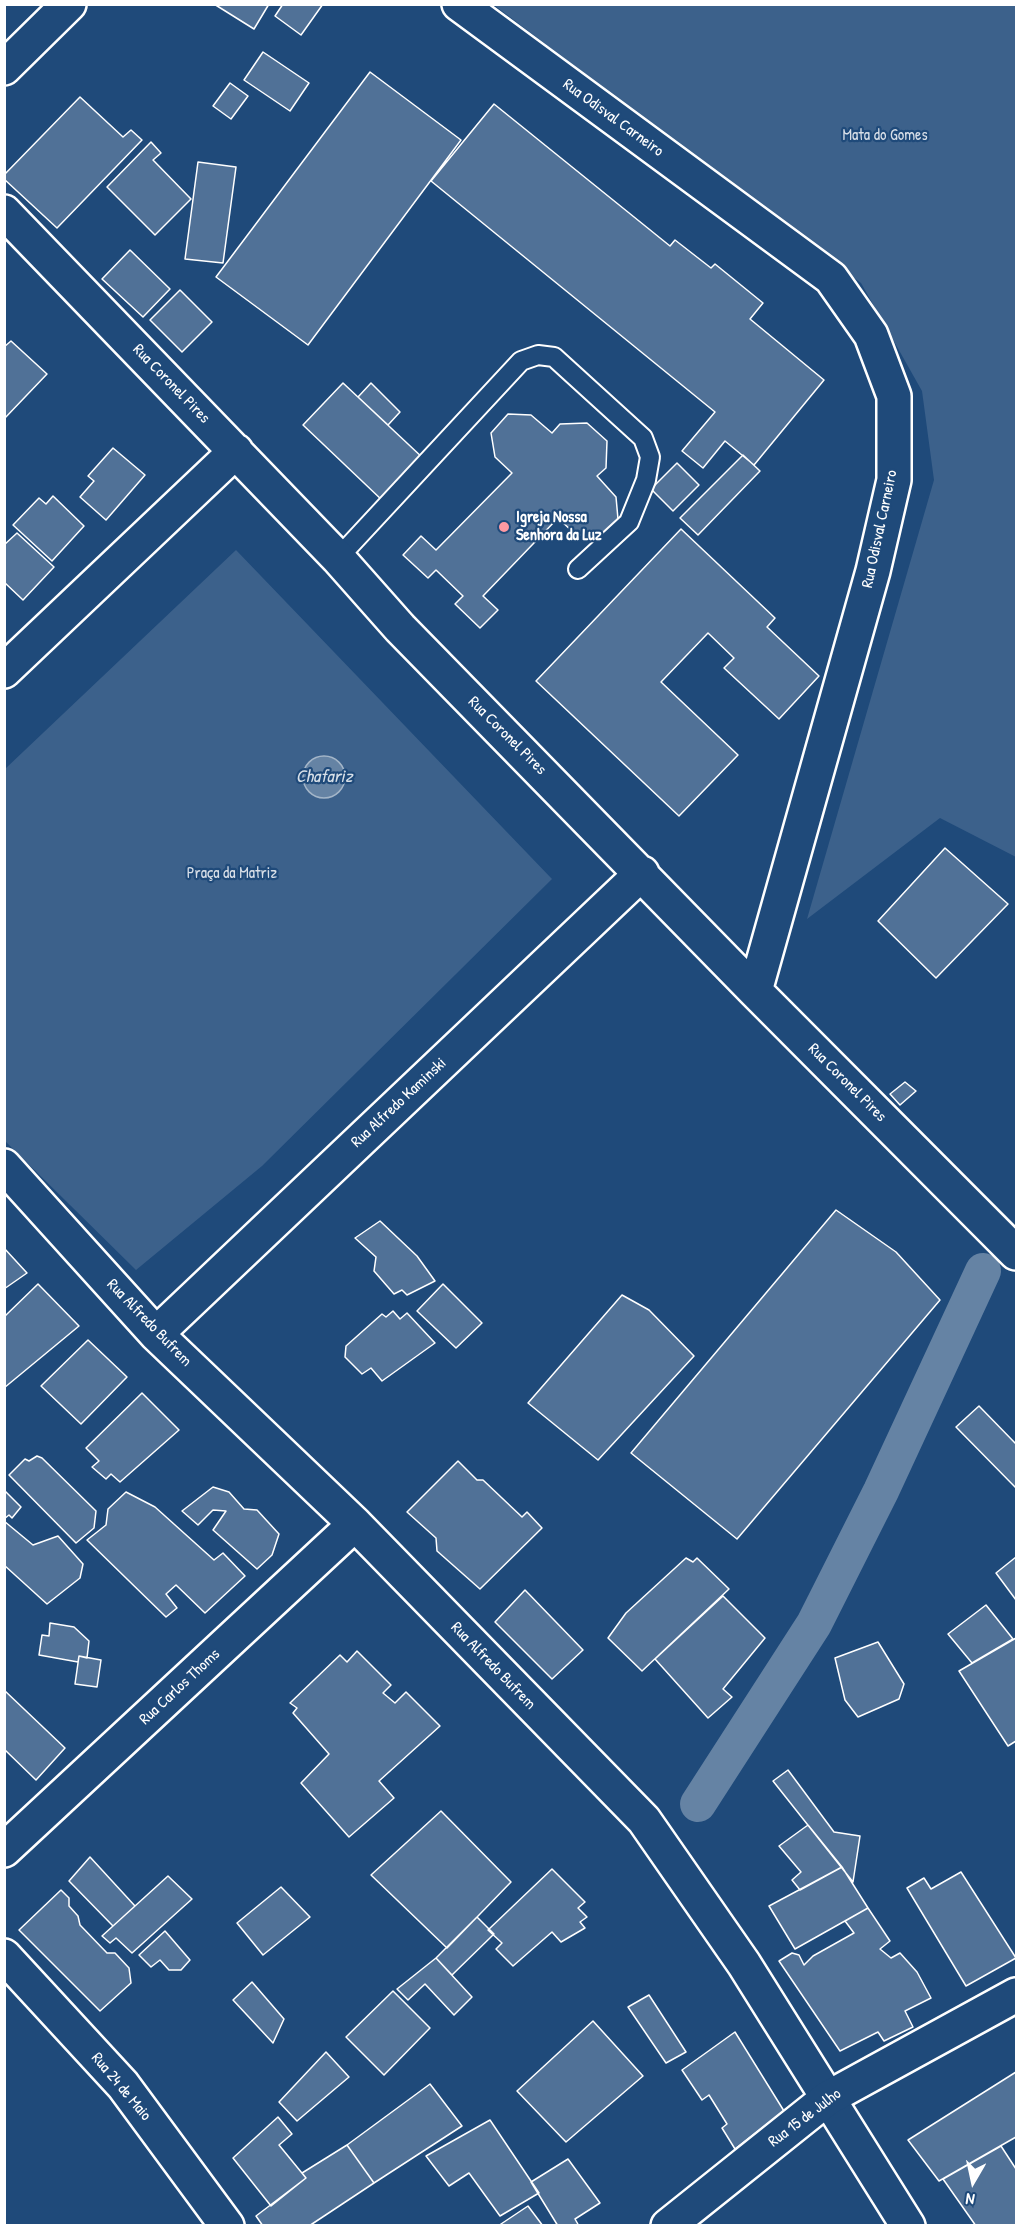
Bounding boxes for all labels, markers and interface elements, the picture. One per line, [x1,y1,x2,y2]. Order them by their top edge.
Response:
street label: Rua Odisval Carneiro [559,75,667,161]
park label: Mata do Gomes [842,126,928,146]
street label: Rua Coronel Pires [128,340,214,428]
street label: Rua Odisval Carneiro [858,468,902,590]
place label: Igreja Nossa Senhora da Luz [516,508,602,546]
marker: Igreja Nossa Senhora da Luz [497,520,511,534]
street label: Rua Coronel Pires [464,693,550,779]
water label: Chafariz [296,766,352,788]
park label: Praça da Matriz [187,864,277,884]
street label: Rua Coronel Pires [804,1040,890,1126]
street label: Rua Alfredo Kaminski [347,1054,451,1152]
street label: Rua Alfredo Bufrem [103,1275,195,1371]
street label: Rua Alfredo Bufrem [447,1618,539,1714]
street label: Rua Carlos Thoms [136,1645,224,1729]
street label: Rua 24 de Maio [87,2049,155,2125]
street label: Rua 15 de Julho [765,2084,845,2152]
north arrow [943,2152,1003,2212]
text: N [964,2188,976,2211]

